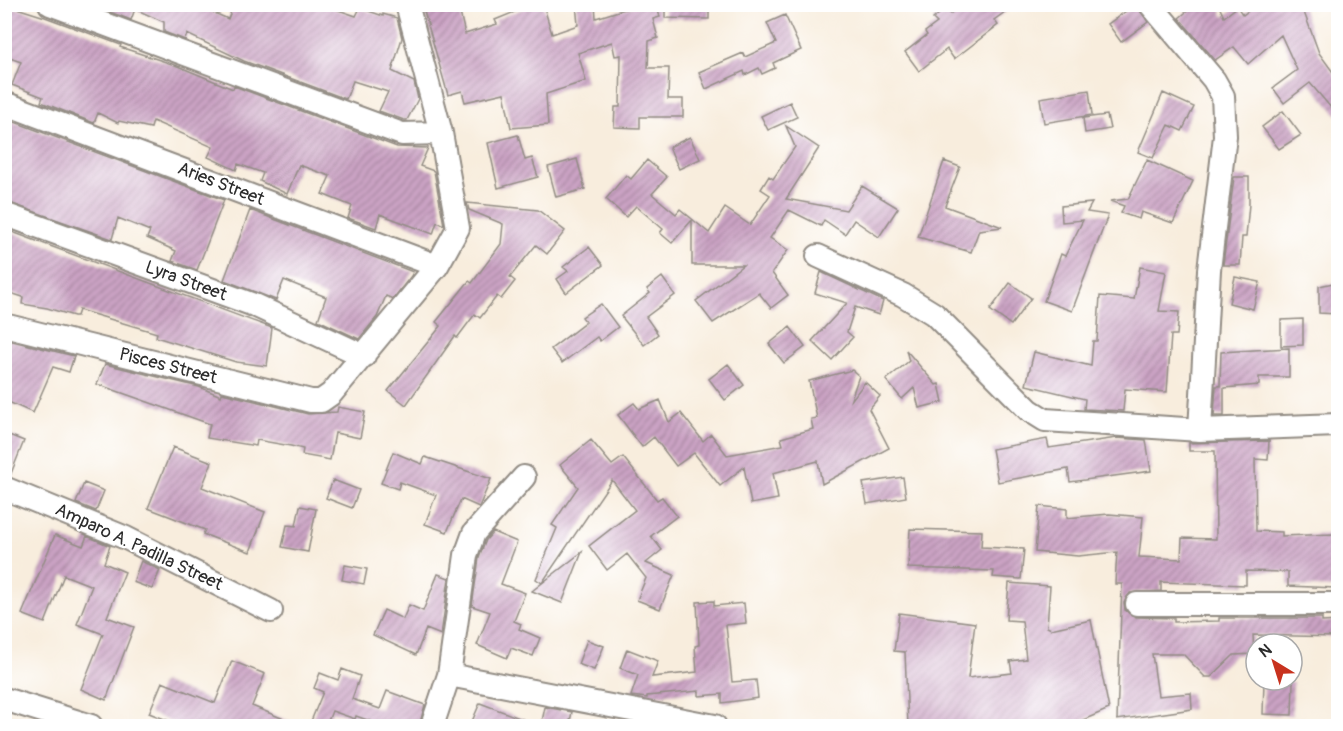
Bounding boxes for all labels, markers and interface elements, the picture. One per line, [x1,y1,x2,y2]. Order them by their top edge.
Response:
street label: Aries Street [174,157,268,211]
street label: Lyra Street [142,256,231,307]
street label: Pisces Street [117,343,220,389]
street label: Amparo A. Padilla Street [51,498,227,596]
north arrow [1244,632,1304,692]
text: N [1255,640,1276,662]

